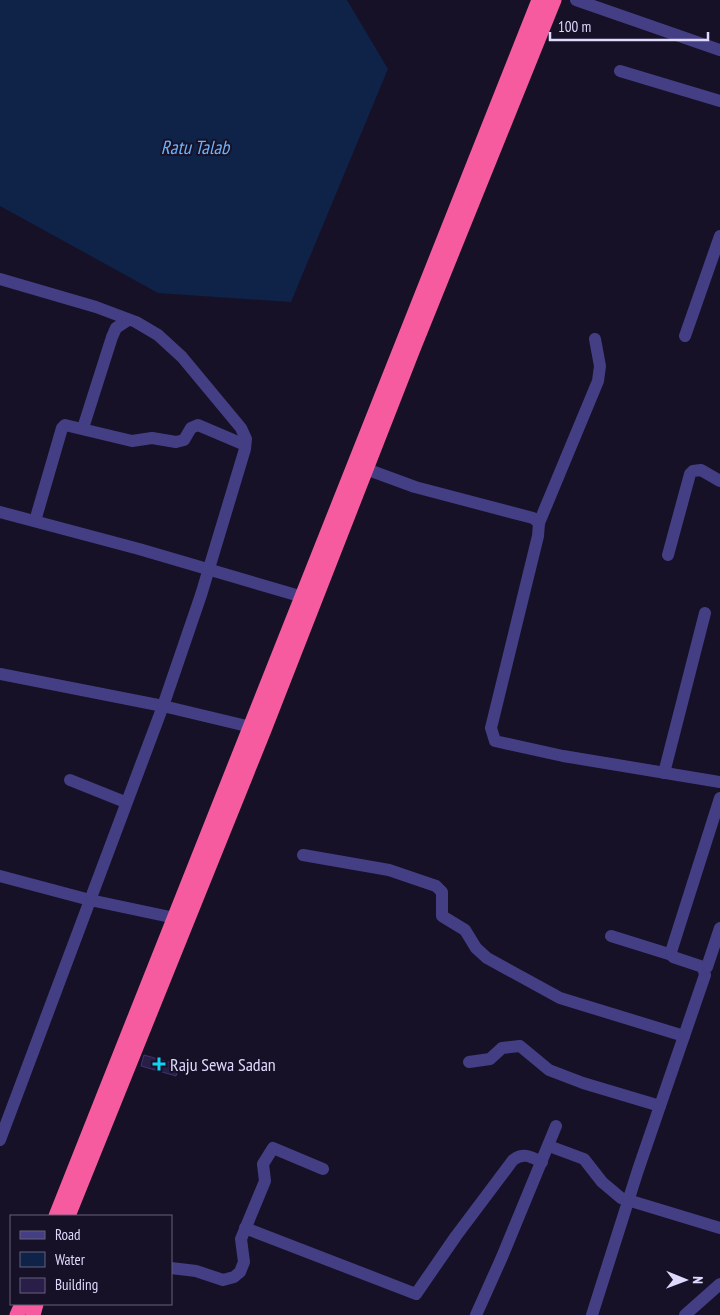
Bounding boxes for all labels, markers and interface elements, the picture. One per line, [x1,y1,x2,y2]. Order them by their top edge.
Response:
scale bar [550,10,708,42]
text: 100 m [558,17,591,36]
water label: Ratu Talab [161,135,231,159]
place label: Raju Sewa Sadan [170,1053,276,1076]
marker: Raju Sewa Sadan [152,1057,166,1071]
legend [10,1215,172,1305]
text: Road [55,1225,81,1244]
text: Water [55,1250,86,1269]
north arrow [660,1255,710,1305]
text: Building [55,1275,98,1294]
text: N [689,1276,707,1284]

